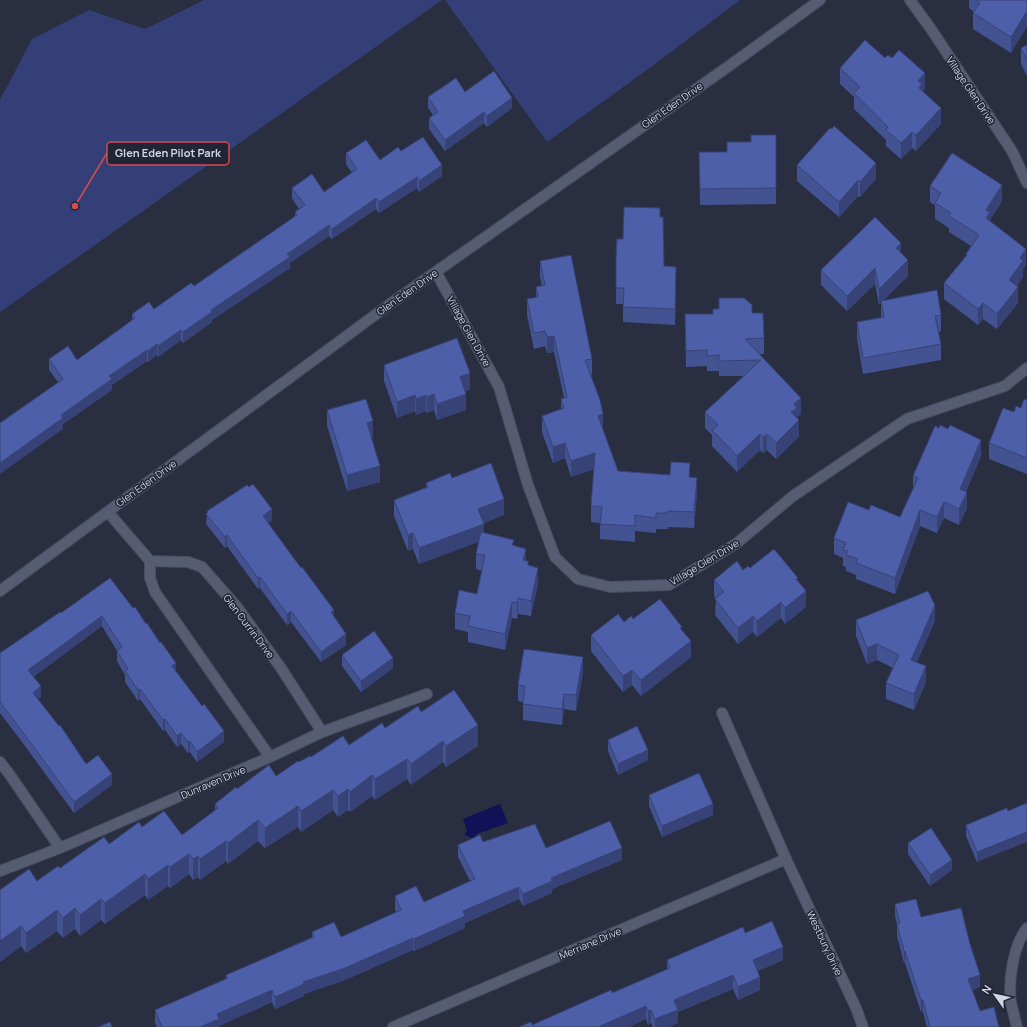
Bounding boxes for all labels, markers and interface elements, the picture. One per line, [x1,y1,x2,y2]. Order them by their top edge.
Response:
street label: Village Glen Drive [943,54,999,127]
street label: Glen Eden Drive [639,79,705,131]
callout: Glen Eden Pilot Park [107,142,229,165]
text: Glen Eden Pilot Park [115,145,222,160]
street label: Glen Eden Drive [374,266,440,318]
street label: Village Glen Drive [444,293,494,369]
street label: Glen Eden Drive [113,456,179,510]
street label: Village Glen Drive [667,536,741,588]
street label: Glen Currin Drive [220,591,278,661]
street label: Dunraven Drive [178,762,248,802]
street label: Westbury Drive [804,908,846,978]
street label: Merriane Drive [557,924,623,962]
north arrow [975,975,1015,1015]
text: N [978,982,995,997]

